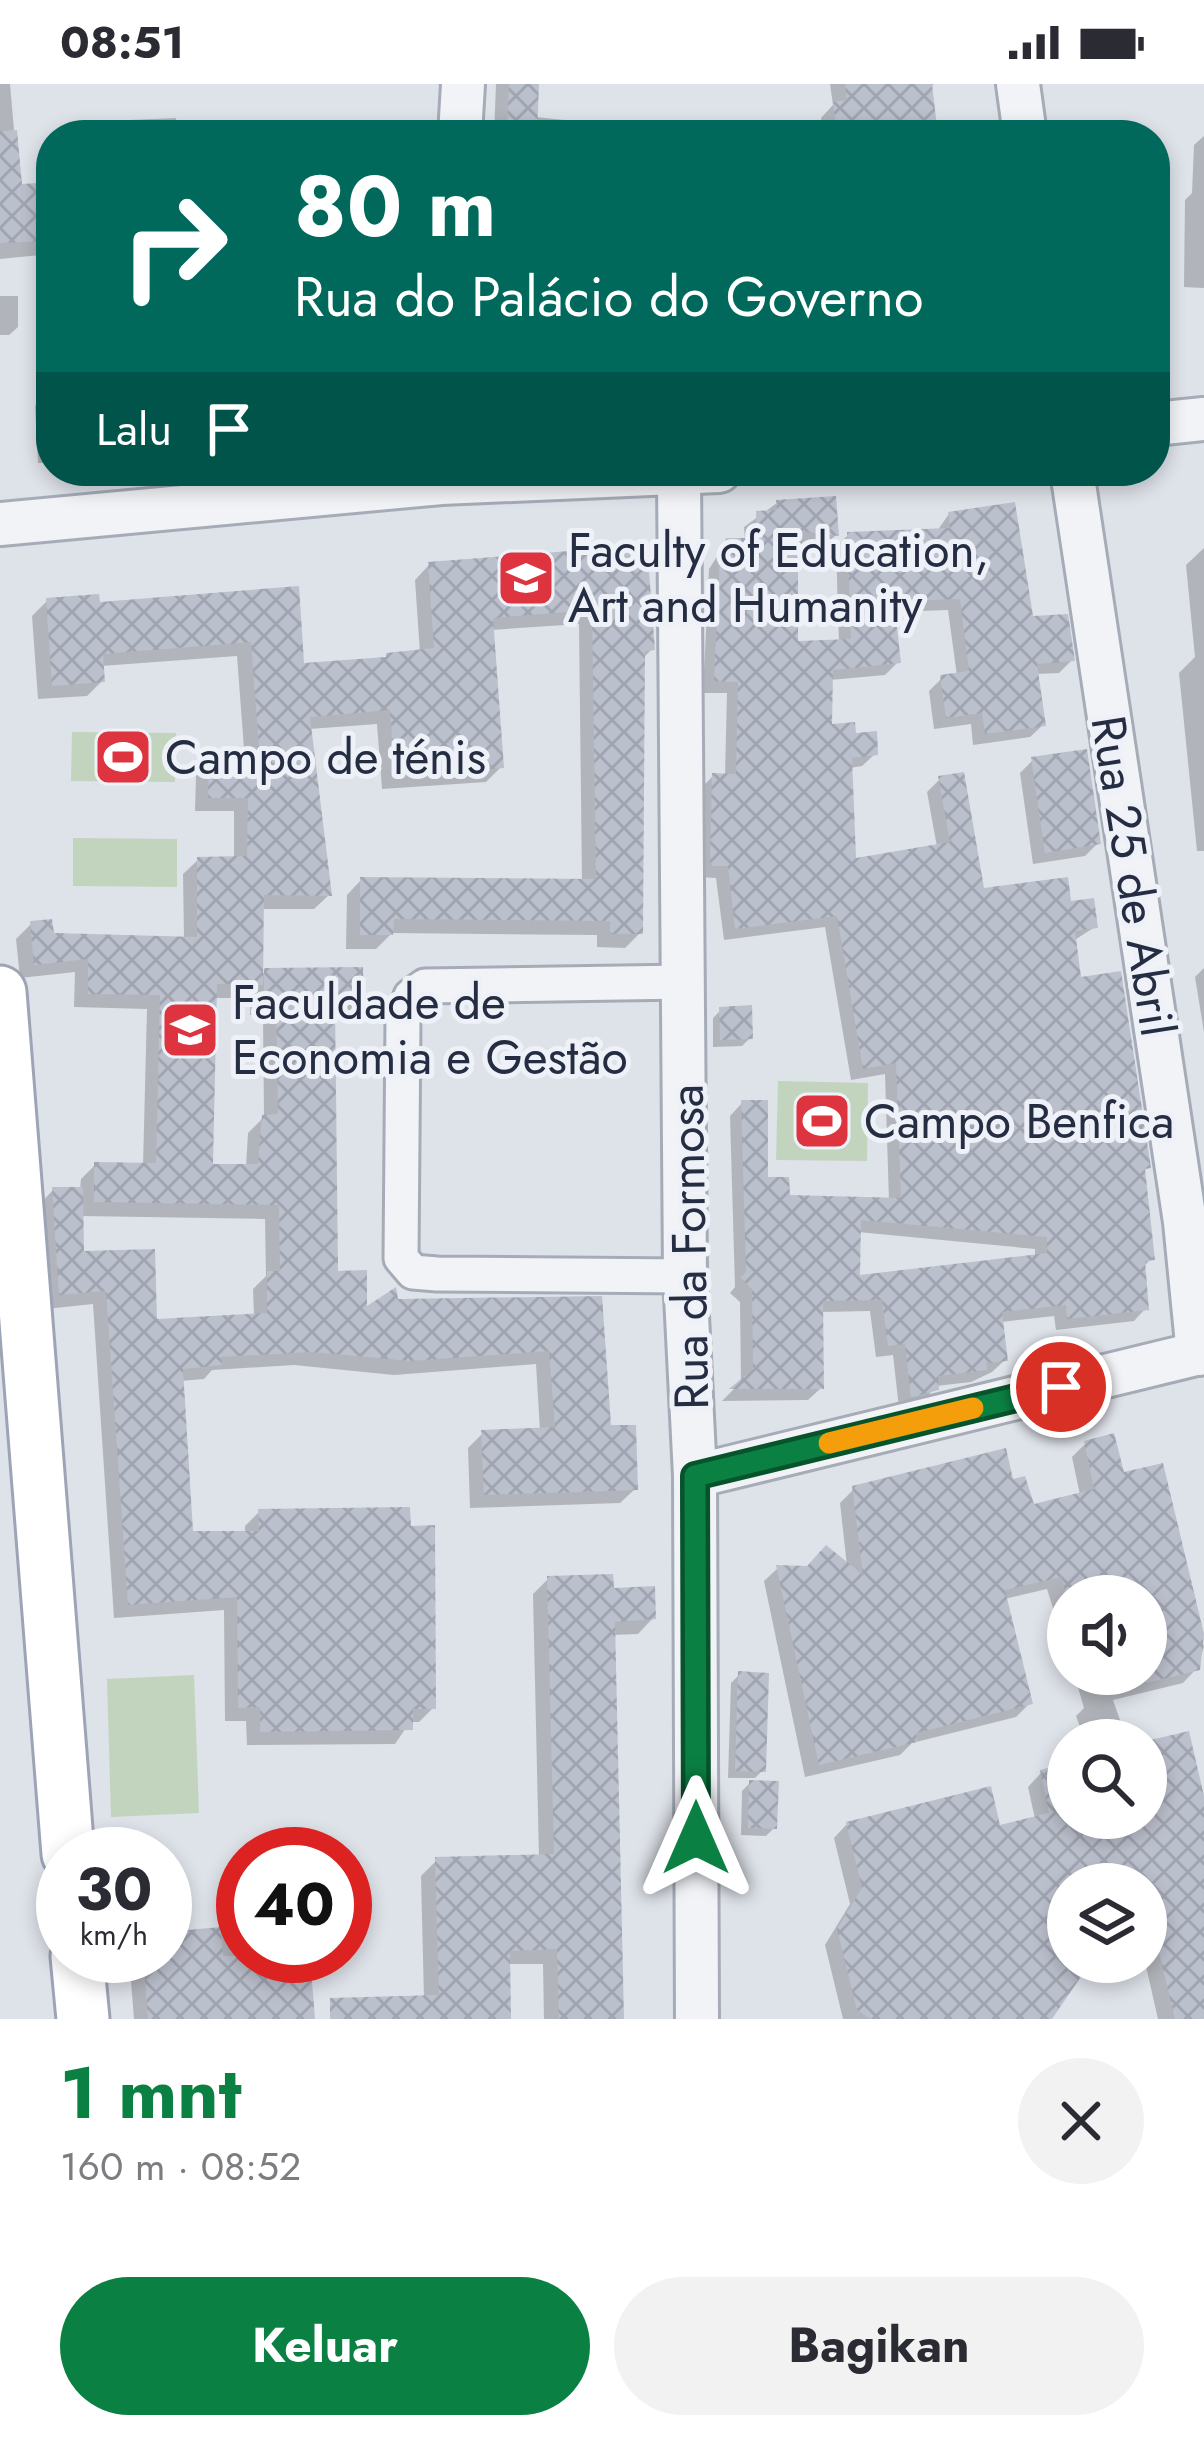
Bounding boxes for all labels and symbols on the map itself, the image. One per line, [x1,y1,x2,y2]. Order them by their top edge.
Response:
place label: Faculty of Education, Art and Humanity [568,516,989,640]
school or university icon: Faculty of Education, Art and Humanity [495,547,557,609]
street label: Rua 25 de Abril [1074,711,1192,1041]
place label: Campo de ténis [165,723,486,792]
sports icon: Campo de ténis [92,726,154,788]
place label: Faculdade de Economia e Gestão [232,968,628,1092]
school or university icon: Faculdade de Economia e Gestão [159,999,221,1061]
street label: Rua da Formosa [652,1084,726,1410]
place label: Campo Benfica [864,1087,1174,1156]
sports icon: Campo Benfica [791,1090,853,1152]
pin [1010,1336,1112,1438]
position arrow [633,1775,759,1901]
speed limit sign: 40 [216,1827,372,1983]

